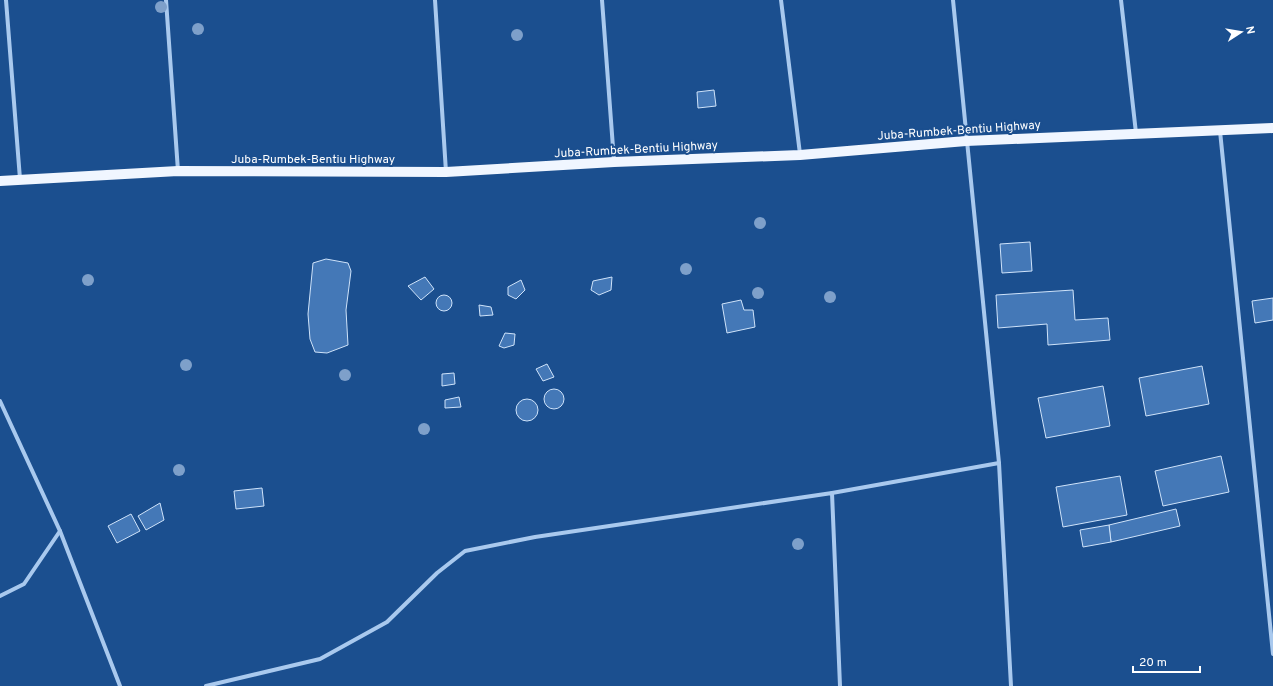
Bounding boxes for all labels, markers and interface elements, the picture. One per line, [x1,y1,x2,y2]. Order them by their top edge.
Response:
north arrow [1221,12,1261,52]
text: N [1242,25,1257,35]
street label: Juba-Rumbek-Bentiu Highway [877,117,1041,145]
street label: Juba-Rumbek-Bentiu Highway [554,138,718,162]
street label: Juba-Rumbek-Bentiu Highway [231,152,395,168]
scale bar [1133,648,1200,674]
text: 20 m [1139,655,1167,671]

